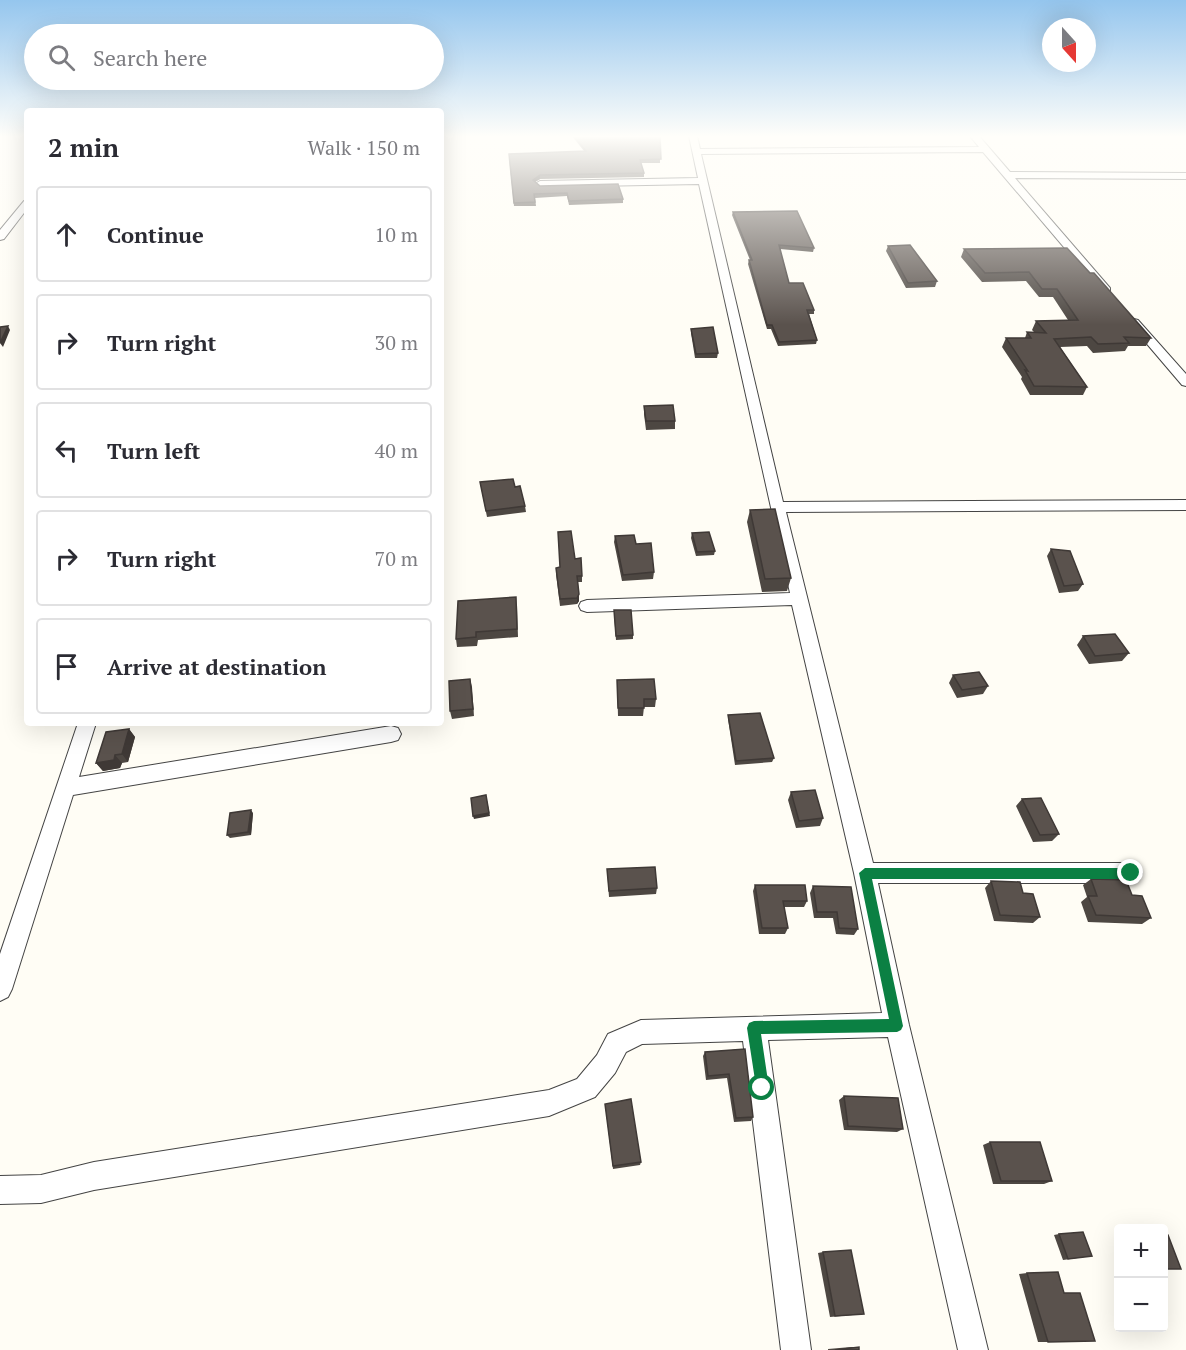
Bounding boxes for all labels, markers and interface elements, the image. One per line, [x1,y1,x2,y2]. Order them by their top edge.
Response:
north arrow [1042,18,1096,72]
search box [24,24,444,90]
icon: search [45,41,78,74]
text: Search here [93,43,207,72]
text: 2 min [48,130,119,164]
text: Walk · 150 m [308,134,420,161]
icon: ahead [50,218,83,251]
text: Continue [107,220,204,249]
text: 10 m [375,221,418,248]
icon: right [50,326,83,359]
text: Turn right [107,328,216,357]
text: 30 m [375,329,418,356]
icon: left [50,434,83,467]
text: Turn left [107,436,200,465]
text: 40 m [375,437,418,464]
icon: right [50,542,83,575]
text: Turn right [107,544,216,573]
text: 70 m [375,545,418,572]
icon: arrive [50,650,83,683]
text: Arrive at destination [107,652,326,681]
route end [1117,859,1143,885]
route start [748,1074,774,1100]
map controls [1114,1224,1168,1332]
button: + [1114,1224,1168,1278]
button: − [1114,1278,1168,1332]

